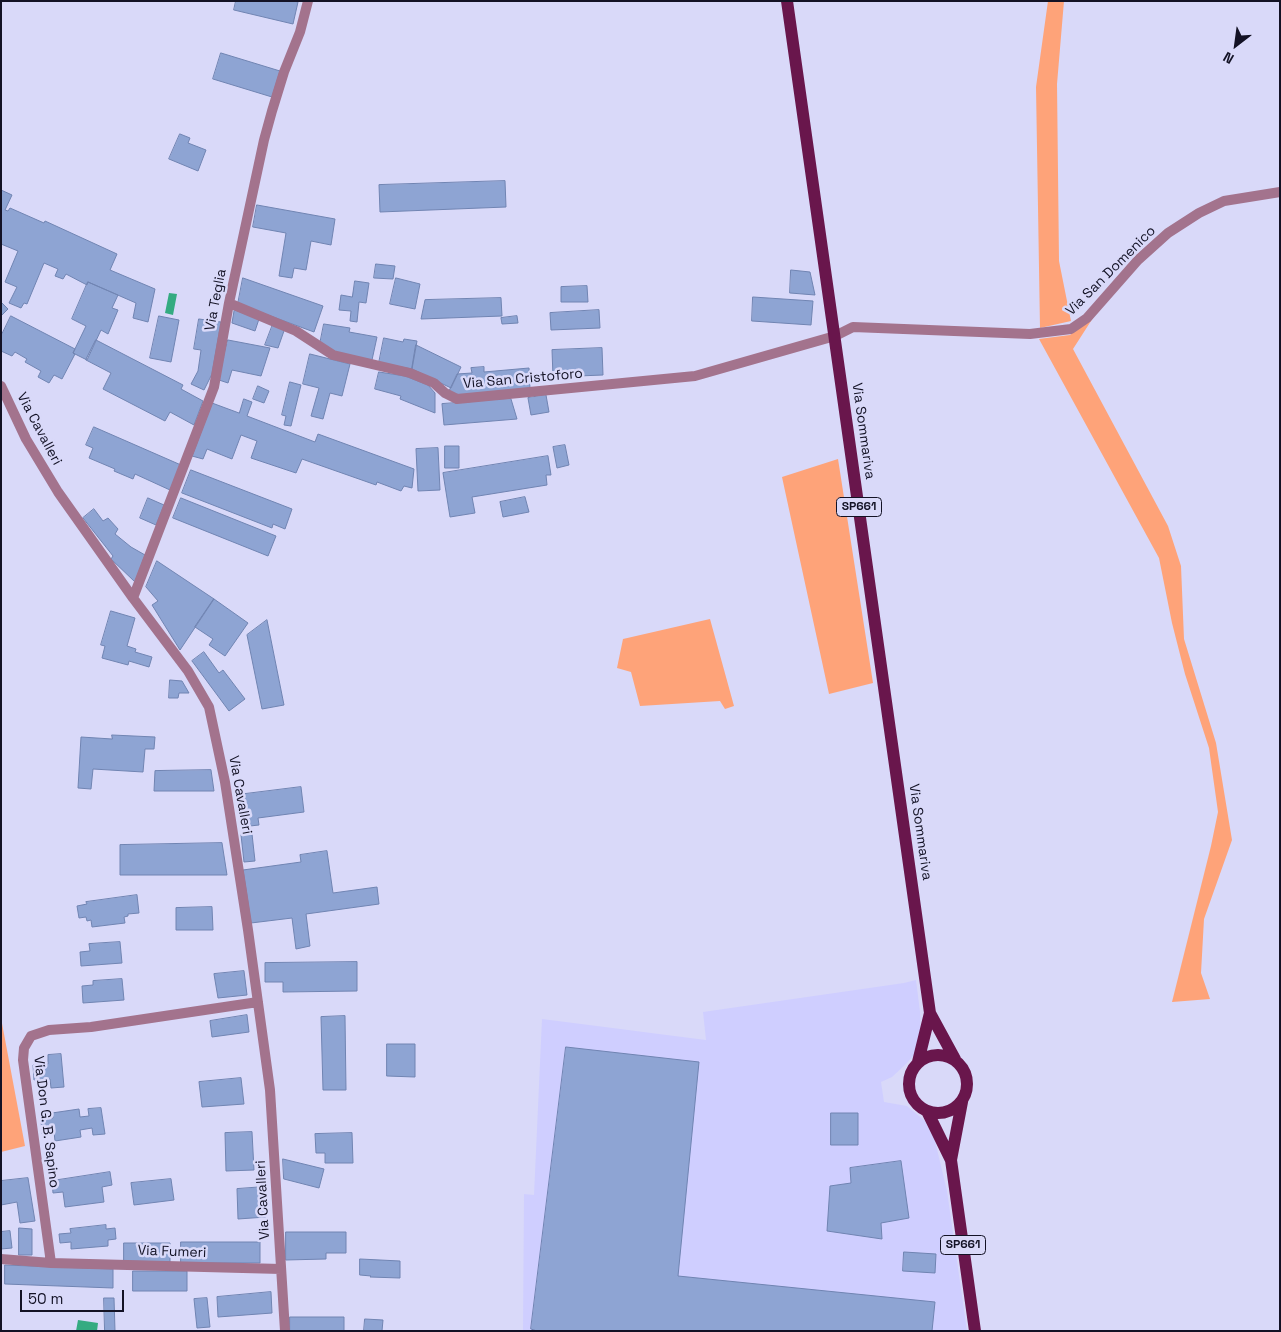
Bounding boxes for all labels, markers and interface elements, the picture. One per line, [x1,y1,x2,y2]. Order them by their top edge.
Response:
north arrow [1211,20,1261,70]
text: N [1220,48,1237,68]
street label: Via San Domenico [1063,223,1159,319]
street label: Via Teglia [202,268,230,332]
street label: Via San Cristoforo [462,365,584,393]
street label: Via Sommariva [848,382,878,480]
street label: Via Cavalleri [13,390,65,468]
road number: SP661 [836,498,882,516]
street label: Via Cavalleri [225,754,255,836]
street label: Via Sommariva [905,783,935,881]
street label: Via Don G. B. Sapino [30,1055,62,1189]
street label: Via Cavalleri [253,1160,273,1240]
road number: SP661 [940,1236,986,1254]
street label: Via Fumeri [137,1242,207,1262]
scale bar [22,1280,126,1312]
text: 50 m [28,1289,63,1308]

